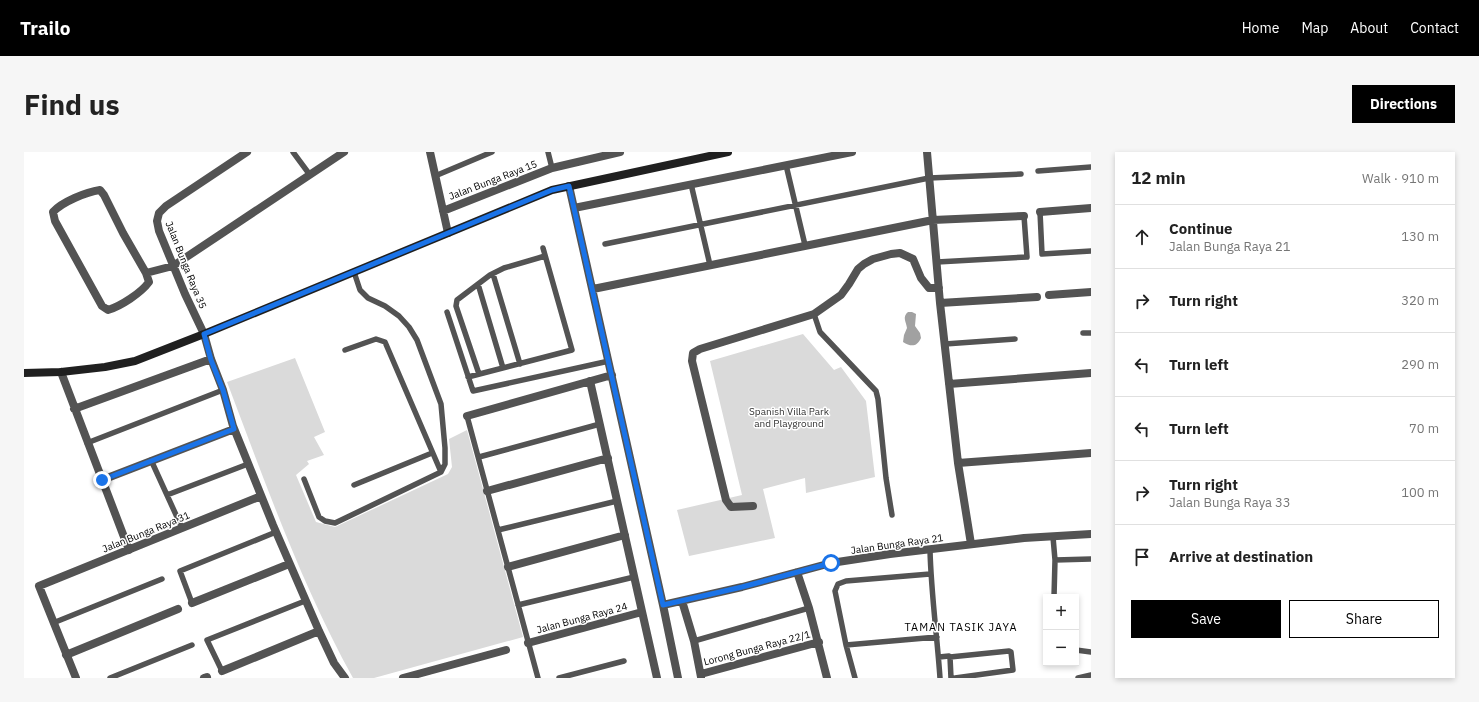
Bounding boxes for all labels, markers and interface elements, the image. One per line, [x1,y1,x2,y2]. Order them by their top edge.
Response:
text: Trailo [20,16,70,40]
text: Home [1242,19,1279,37]
text: Map [1301,19,1328,37]
text: About [1350,19,1388,37]
text: Contact [1410,19,1459,37]
button: Directions [1352,85,1455,123]
text: Find us [24,86,120,123]
street label: Jalan Bunga Raya 15 [447,157,539,203]
text: 12 min [1131,167,1186,189]
text: Walk · 910 m [1362,170,1439,187]
street label: Jalan Bunga Raya 35 [162,219,210,311]
text: Continue [1169,219,1233,238]
icon: ahead [1131,226,1153,248]
text: 130 m [1401,228,1439,245]
text: Jalan Bunga Raya 21 [1169,238,1291,255]
icon: right [1131,290,1153,312]
text: Turn right [1169,291,1238,310]
text: 320 m [1401,292,1439,309]
icon: left [1131,354,1153,376]
text: Turn left [1169,355,1229,374]
text: 290 m [1401,356,1439,373]
park label: Spanish Villa Park and Playground [749,405,830,430]
icon: left [1131,418,1153,440]
text: Turn left [1169,419,1229,438]
text: 70 m [1409,420,1439,437]
route end [93,471,111,489]
text: Turn right [1169,475,1238,494]
icon: right [1131,482,1153,504]
text: 100 m [1401,484,1439,501]
text: Jalan Bunga Raya 33 [1169,494,1291,511]
street label: Jalan Bunga Raya 31 [100,508,192,556]
street label: Jalan Bunga Raya 21 [850,531,944,557]
icon: arrive [1131,546,1153,568]
text: Arrive at destination [1169,547,1313,566]
route start [822,554,840,572]
map controls [1043,594,1079,666]
button: + [1043,594,1079,630]
street label: Jalan Bunga Raya 24 [535,600,629,636]
button: Save [1131,600,1281,638]
button: Share [1289,600,1439,638]
district label: TAMAN TASIK JAYA [905,620,1017,634]
street label: Lorong Bunga Raya 22/1 [702,628,812,668]
button: − [1043,630,1079,666]

